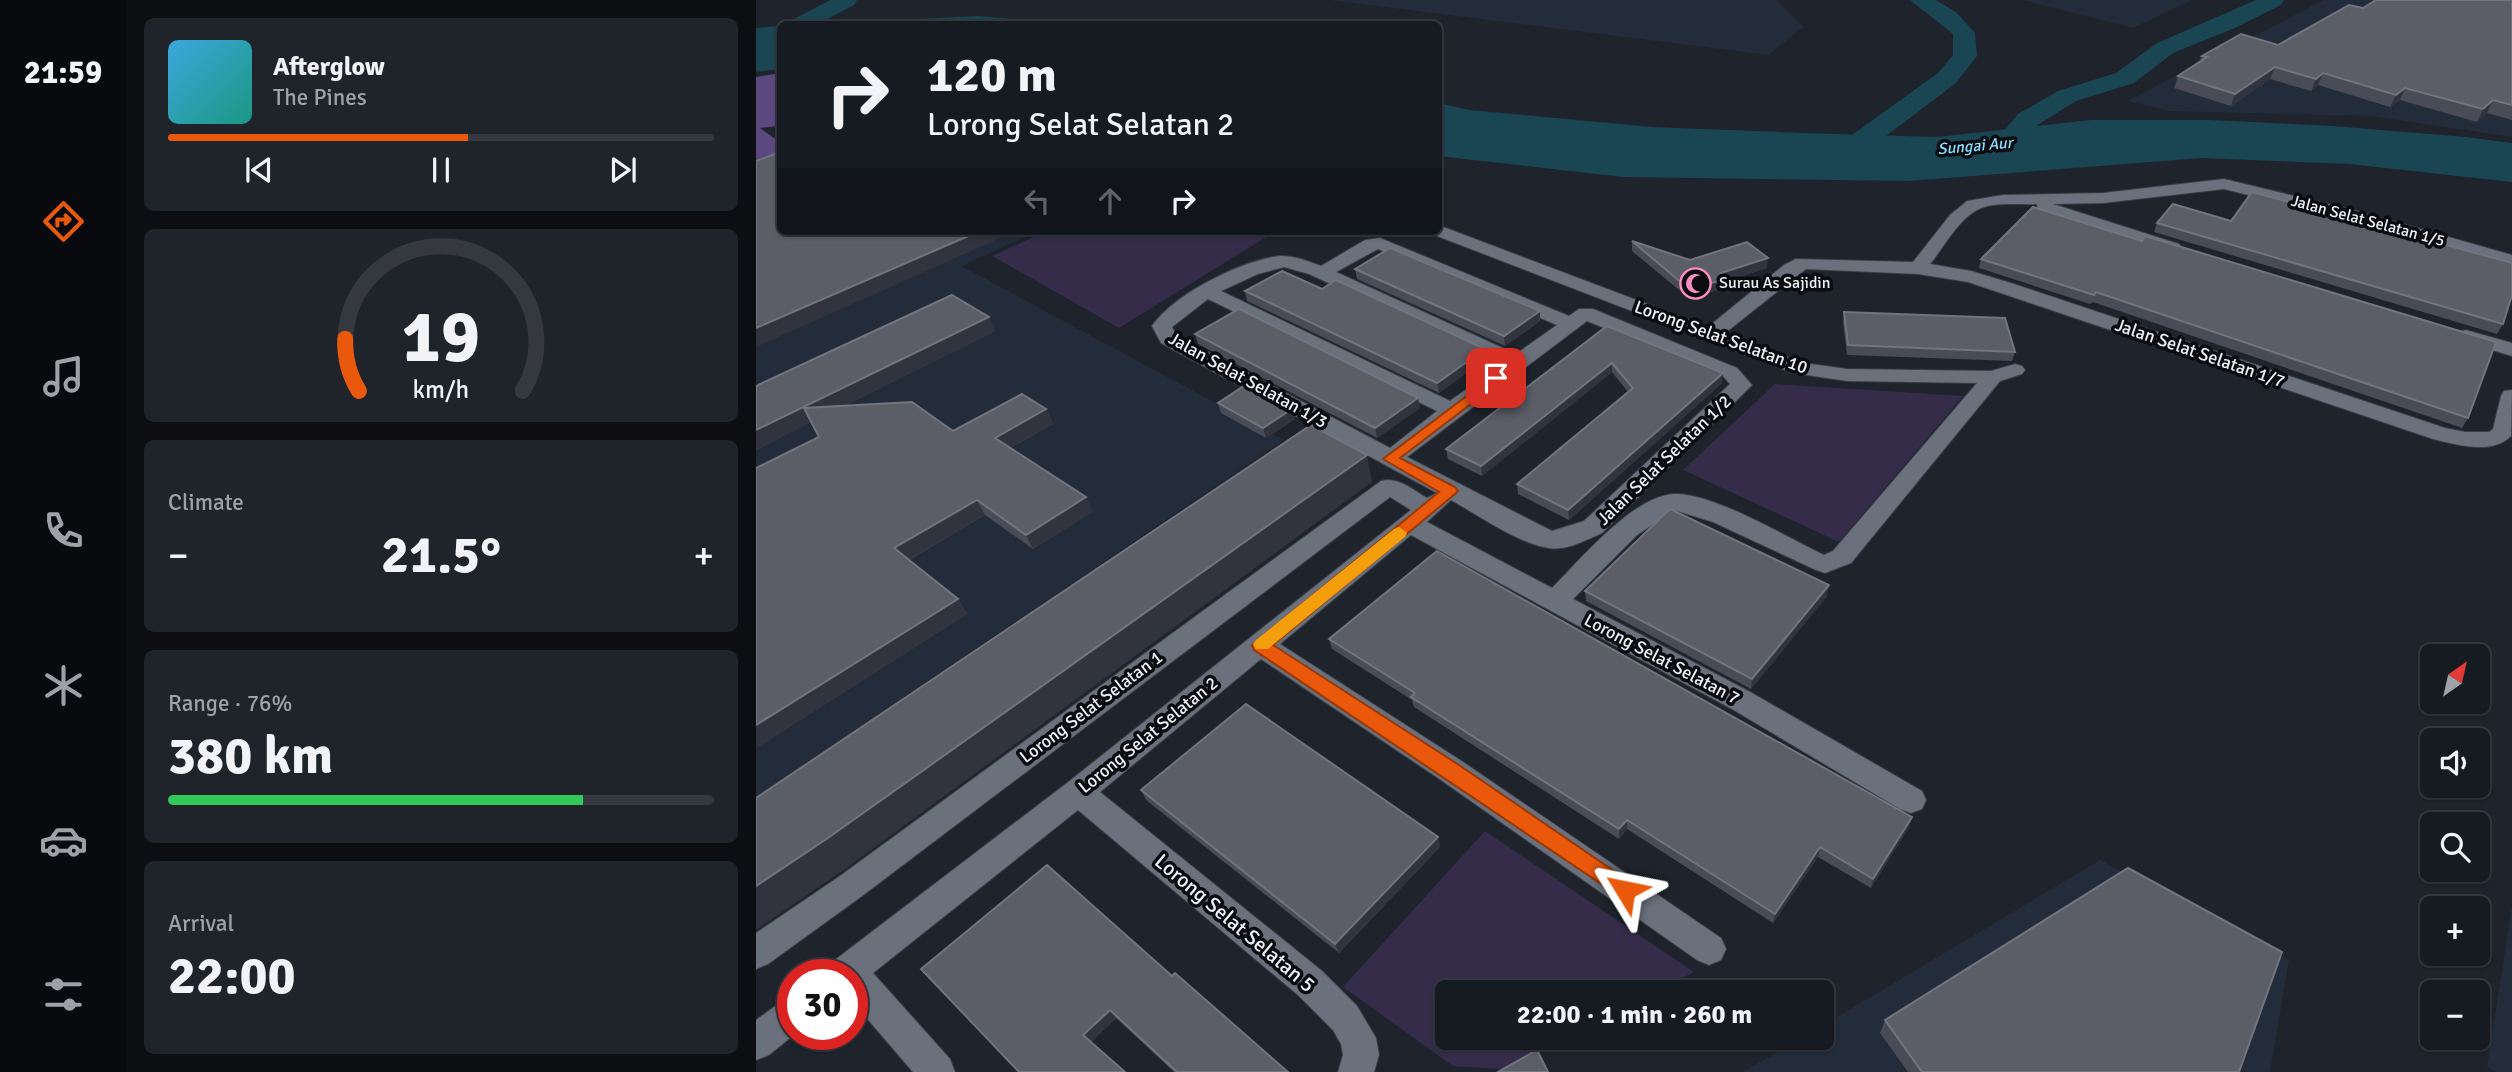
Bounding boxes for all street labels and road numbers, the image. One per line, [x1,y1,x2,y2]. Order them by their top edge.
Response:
street label: Jalan Selat Selatan 1/5 [2289,191,2447,251]
street label: Lorong Selat Selatan 10 [1631,295,1811,379]
street label: Jalan Selat Selatan 1/7 [2112,314,2288,392]
street label: Jalan Selat Selatan 1/3 [1165,327,1331,433]
street label: Jalan Selat Selatan 1/2 [1592,390,1736,530]
street label: Lorong Selat Selatan 7 [1580,609,1744,709]
street label: Lorong Selat Selatan 1 [1015,646,1167,768]
street label: Lorong Selat Selatan 2 [1074,672,1222,798]
street label: Lorong Selat Selatan 5 [1149,848,1321,998]

